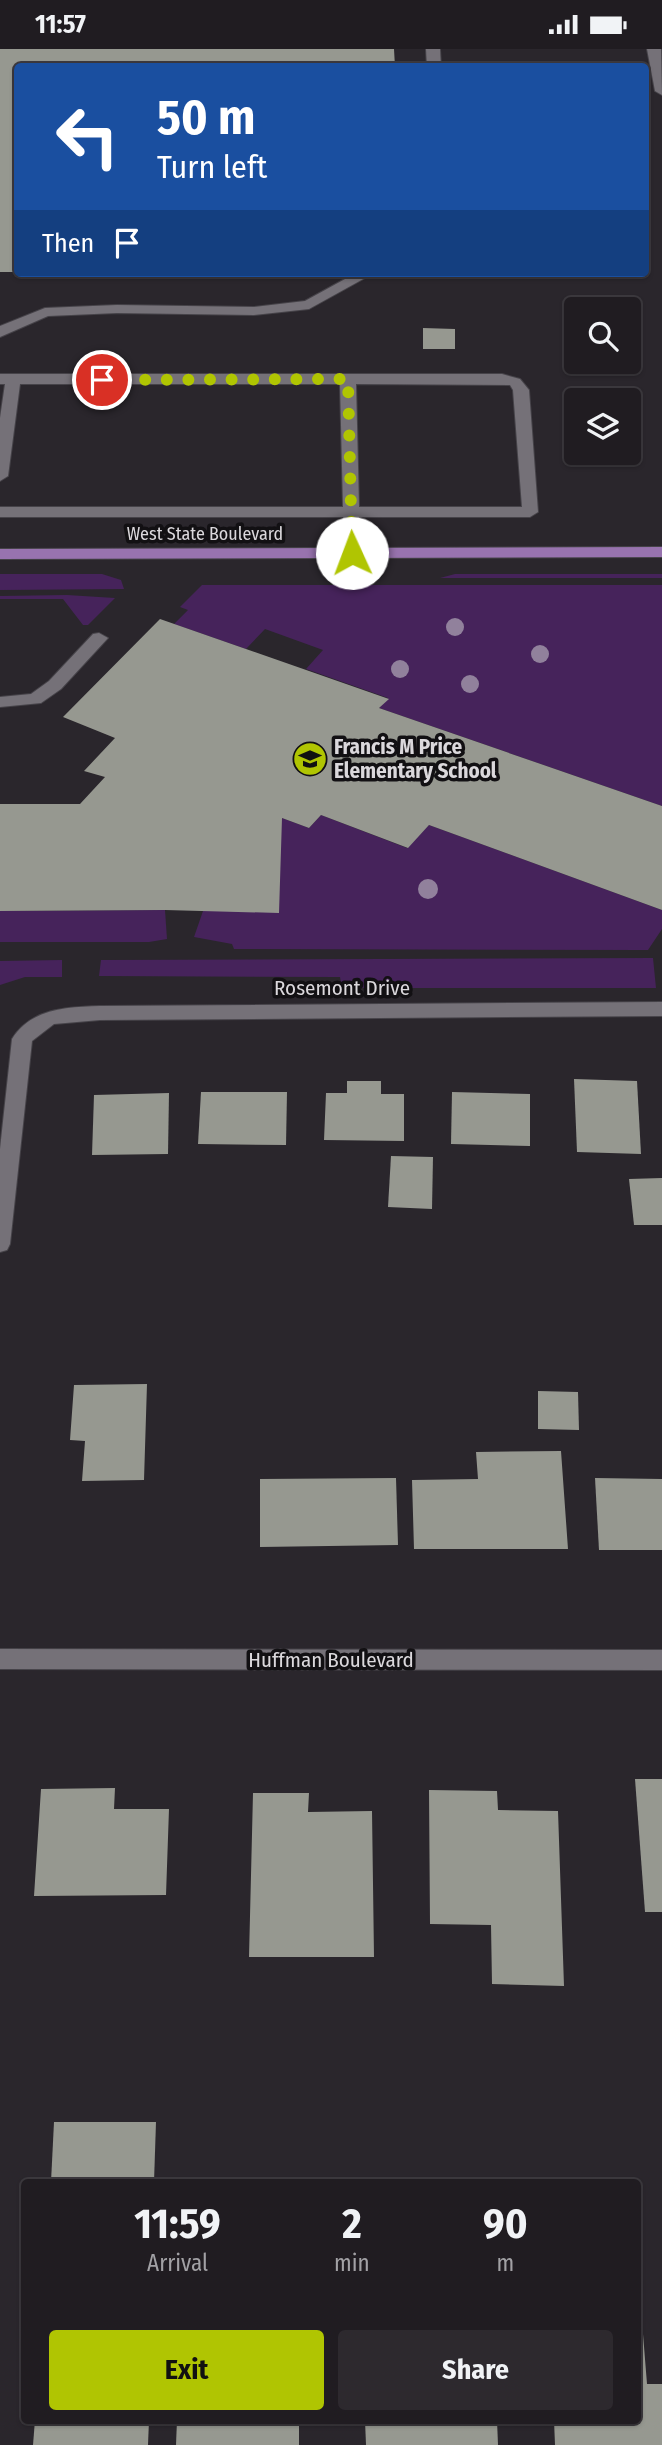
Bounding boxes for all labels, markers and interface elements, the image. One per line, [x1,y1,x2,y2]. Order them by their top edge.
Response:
text: 11:57 [35,9,86,40]
text: 50 m [157,88,255,147]
icon: left [42,91,133,182]
text: Turn left [157,148,267,186]
icon: arrive [108,224,146,262]
text: Then [42,228,94,259]
map controls [564,297,641,465]
button: search [564,297,641,374]
pin [72,350,132,410]
icon: arrive [83,361,121,399]
button: layers [564,388,641,465]
position arrow [315,516,389,590]
street label: West State Boulevard [127,523,283,545]
place label: Francis M Price Elementary School [334,734,497,784]
school or university icon: Francis M Price Elementary School [291,740,329,778]
street label: Rosemont Drive [274,975,410,1001]
street label: Huffman Boulevard [248,1647,414,1673]
text: 11:59 [134,2199,221,2249]
text: 2 [342,2199,362,2249]
text: 90 [483,2199,528,2249]
text: Arrival [147,2249,208,2277]
text: min [334,2249,370,2277]
text: m [496,2249,514,2277]
button: Exit [49,2330,324,2410]
button: Share [338,2330,613,2410]

